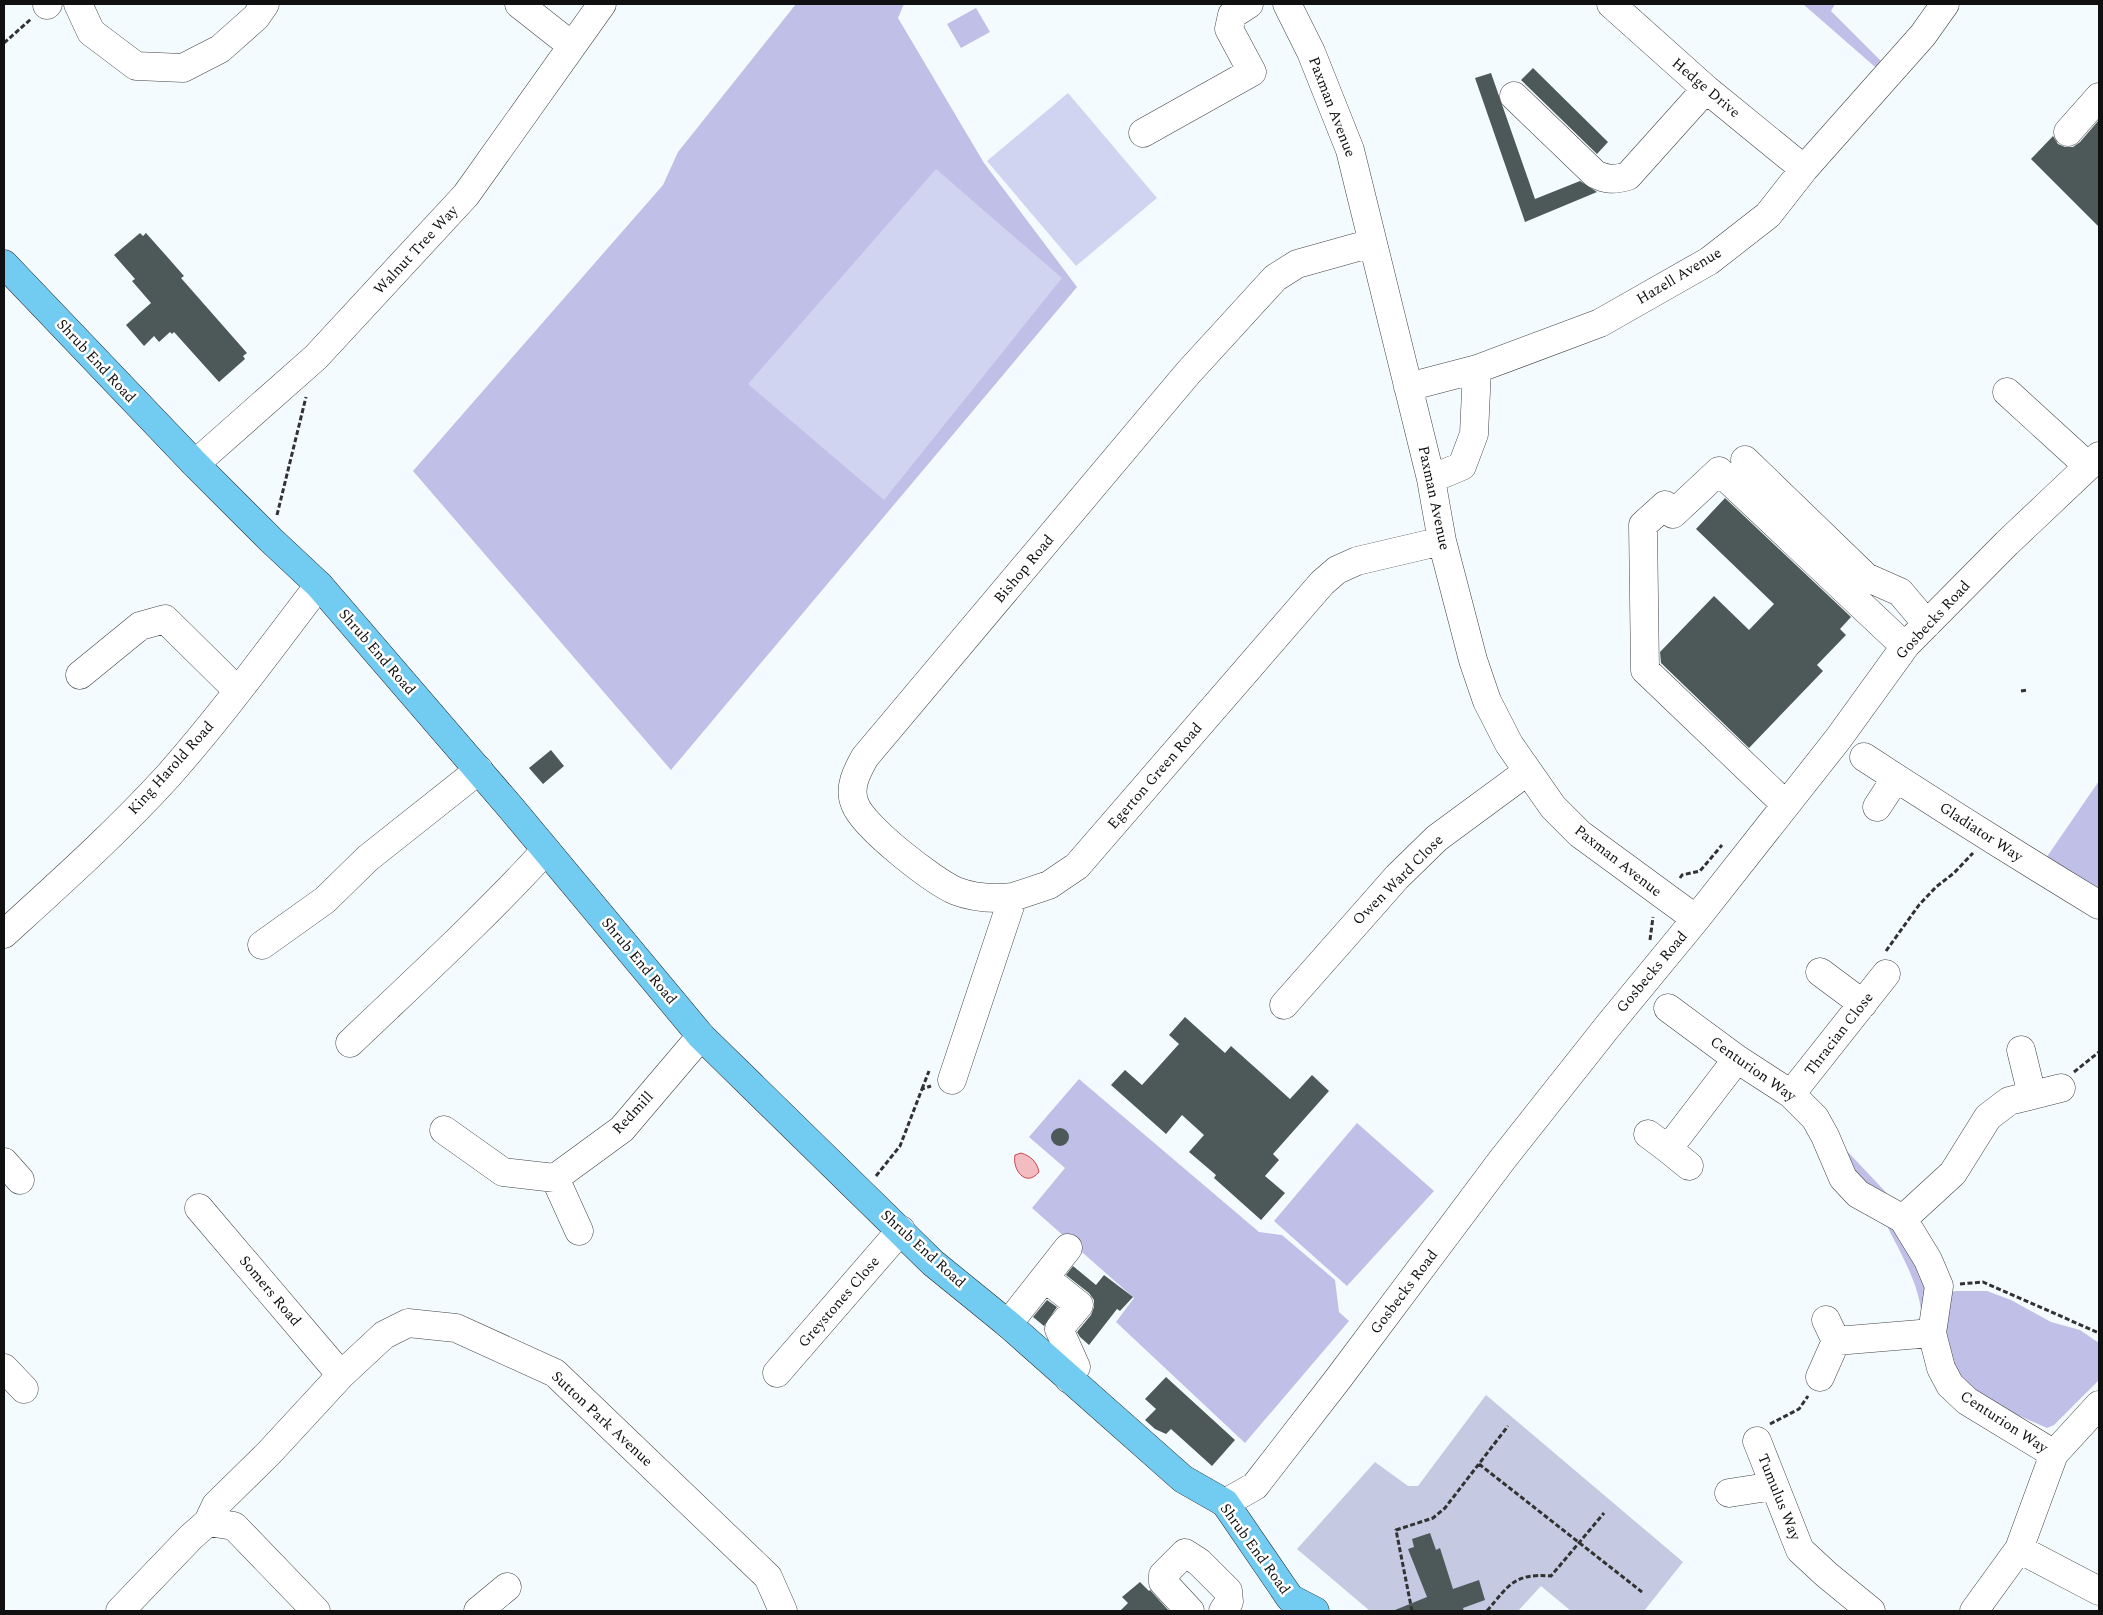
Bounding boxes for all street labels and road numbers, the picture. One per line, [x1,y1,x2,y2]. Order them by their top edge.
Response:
street label: Hedge Drive [1667,52,1745,124]
street label: Paxman Avenue [1302,53,1362,161]
street label: Walnut Tree Way [368,200,464,300]
street label: Hazell Avenue [1632,241,1726,311]
street label: Shrub End Road [51,314,141,408]
street label: Paxman Avenue [1412,444,1456,552]
street label: Bishop Road [988,529,1060,609]
street label: Gosbecks Road [1890,575,1976,665]
street label: Shrub End Road [333,604,421,700]
street label: King Harold Road [122,716,220,820]
street label: Egerton Green Road [1102,717,1208,835]
street label: Gladiator Way [1935,796,2028,868]
street label: Paxman Avenue [1569,819,1667,903]
street label: Owen Ward Close [1347,829,1449,931]
street label: Shrub End Road [596,912,682,1010]
street label: Gosbecks Road [1611,926,1693,1018]
street label: Thracian Close [1799,987,1879,1081]
street label: Centurion Way [1705,1031,1801,1108]
street label: Redmill [607,1086,659,1140]
street label: Shrub End Road [875,1204,971,1294]
street label: Gosbecks Road [1364,1245,1444,1339]
street label: Somers Road [233,1250,307,1332]
street label: Greystones Close [793,1251,885,1353]
street label: Sutton Park Avenue [546,1366,658,1472]
street label: Centurion Way [1956,1385,2053,1460]
street label: Tumulus Way [1751,1450,1807,1545]
street label: Shrub End Road [1214,1499,1296,1599]

